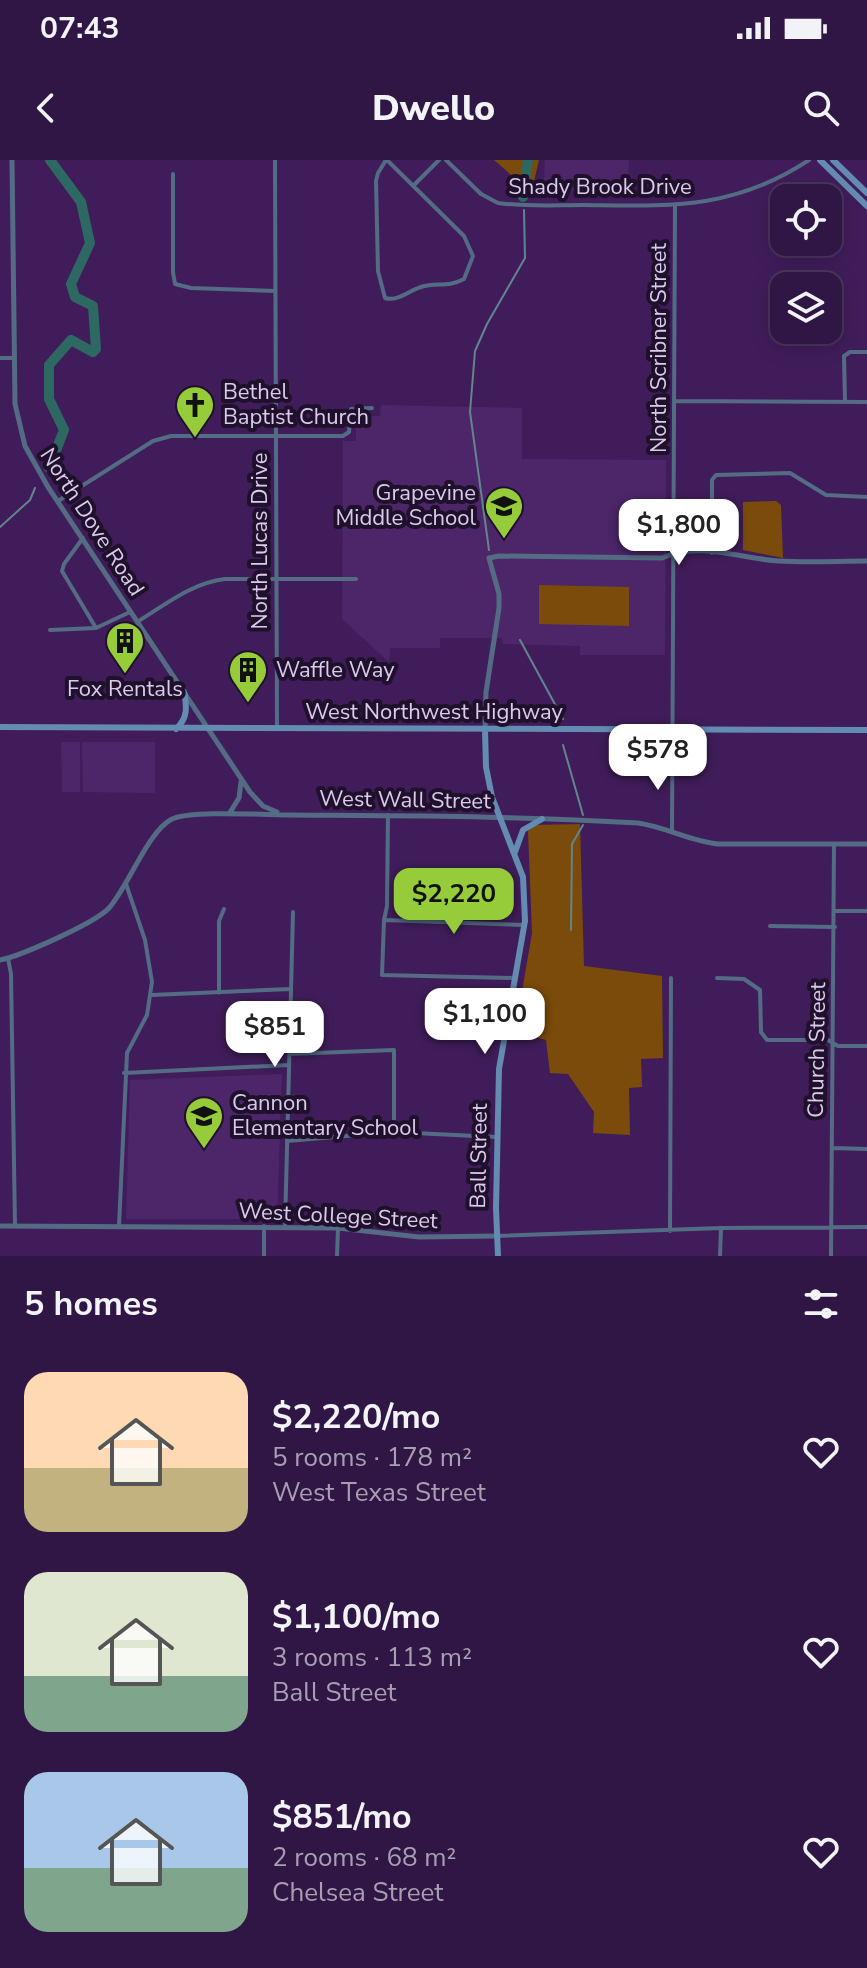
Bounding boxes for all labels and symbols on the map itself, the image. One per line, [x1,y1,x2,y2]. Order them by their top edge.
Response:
street label: Shady Brook Drive [508,172,692,202]
street label: North Scribner Street [644,243,674,453]
place label: Bethel Baptist Church [223,377,369,432]
church icon: Bethel Baptist Church [174,384,216,439]
street label: North Dove Road [33,442,151,602]
street label: North Lucas Drive [245,452,275,630]
place label: Grapevine Middle School [335,478,476,533]
school or university icon: Grapevine Middle School [483,485,525,540]
pin: $1,800 [614,499,744,567]
building icon: Fox Rentals [104,620,146,675]
building icon: Waffle Way [227,649,269,704]
place label: Waffle Way [276,655,395,685]
place label: Fox Rentals [67,674,183,704]
street label: West Northwest Highway [305,697,564,727]
pin: $578 [611,724,705,792]
street label: West Wall Street [319,784,491,817]
pin: $2,220 [389,868,519,936]
street label: Church Street [801,982,833,1118]
pin: $1,100 [420,988,550,1056]
pin: $851 [228,1001,322,1069]
place label: Cannon Elementary School [232,1088,418,1143]
school or university icon: Cannon Elementary School [183,1095,225,1150]
street label: Ball Street [463,1103,495,1209]
street label: West College Street [238,1196,439,1236]

